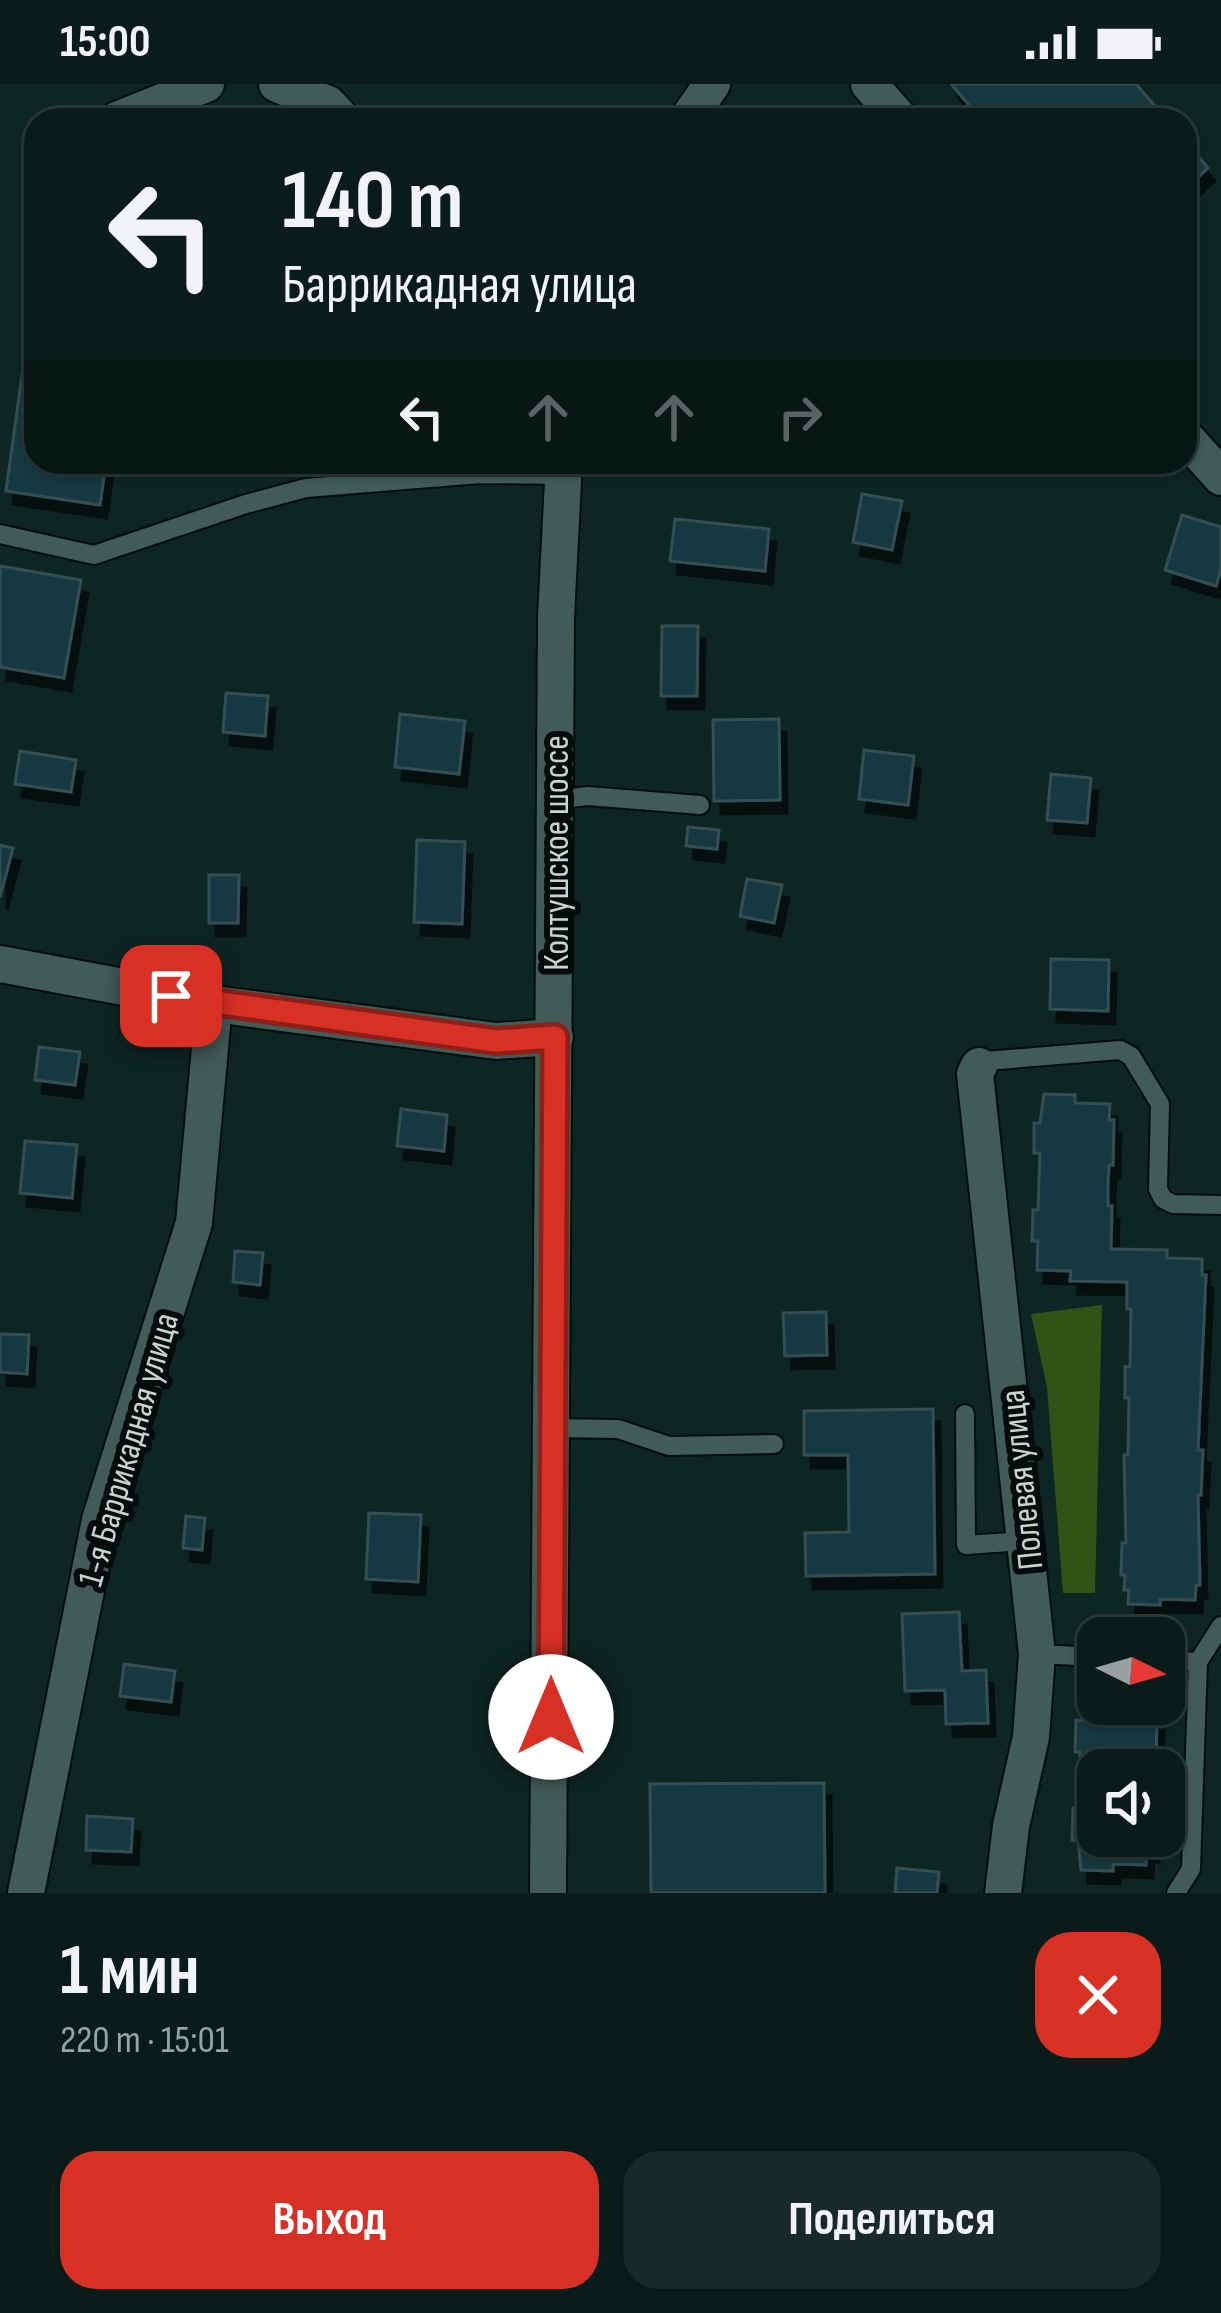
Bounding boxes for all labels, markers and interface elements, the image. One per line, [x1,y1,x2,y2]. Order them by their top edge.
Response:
text: 15:00 [60,15,150,70]
text: 140 m [282,151,463,252]
icon: left [84,156,240,312]
text: Баррикадная улица [282,253,637,318]
icon: left [389,384,455,450]
icon: ahead [515,384,581,450]
icon: ahead [641,384,707,450]
icon: right [767,384,833,450]
street label: Колтушское шоссе [536,735,579,971]
pin [120,945,222,1047]
icon: arrive [138,963,204,1029]
street label: 1-я Баррикадная улица [70,1308,189,1591]
street label: Полевая улица [992,1388,1053,1572]
north arrow [1077,1617,1185,1725]
map controls [1077,1617,1185,1857]
position arrow [488,1654,614,1780]
button: sound [1077,1749,1185,1857]
text: 1 мин [60,1928,200,2015]
button: close [1035,1932,1161,2058]
text: 220 m · 15:01 [60,2017,229,2064]
button: Выход [60,2151,599,2289]
button: Поделиться [623,2151,1161,2289]

